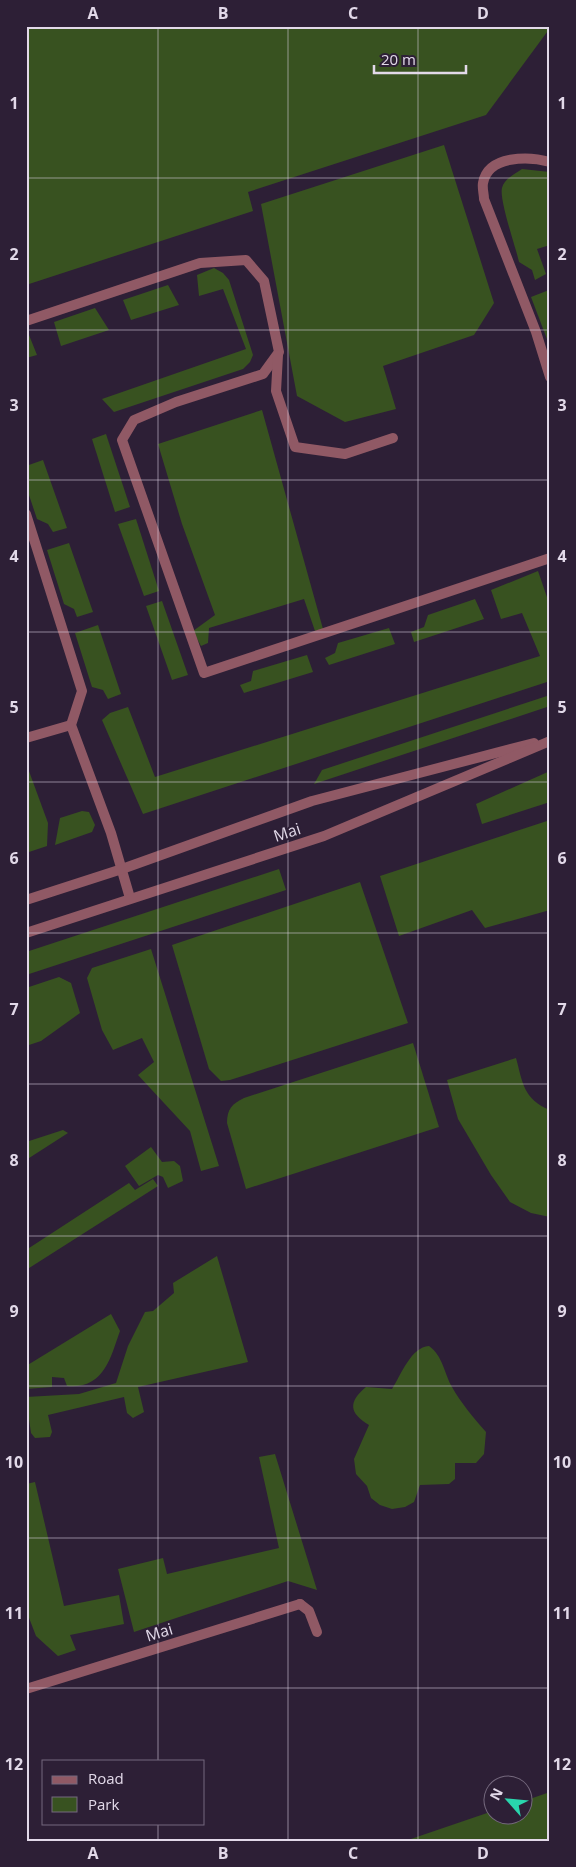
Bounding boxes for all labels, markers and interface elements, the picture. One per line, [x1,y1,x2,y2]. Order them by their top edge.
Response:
text: A [87,2,99,24]
text: B [218,2,228,24]
text: C [348,2,358,24]
text: D [477,2,489,24]
scale bar [374,42,466,74]
text: 20 m [381,49,416,69]
text: 1 [9,92,19,114]
text: 1 [557,92,567,114]
text: 2 [9,243,19,265]
text: 2 [557,243,567,265]
text: 3 [9,394,19,416]
text: 3 [557,394,567,416]
text: 4 [9,545,19,567]
text: 4 [557,545,567,567]
text: 5 [9,696,19,718]
text: 5 [557,696,567,718]
street label: Mai [271,817,303,847]
text: 6 [9,847,19,869]
text: 6 [557,847,567,869]
text: 7 [9,998,19,1020]
text: 7 [557,998,567,1020]
text: 8 [9,1149,19,1171]
text: 8 [557,1149,567,1171]
text: 9 [9,1300,19,1322]
text: 9 [557,1300,567,1322]
text: 10 [5,1451,23,1473]
text: 10 [553,1451,571,1473]
text: 11 [5,1602,23,1624]
text: 11 [553,1602,571,1624]
street label: Mai [143,1617,175,1647]
text: 12 [5,1753,23,1775]
text: 12 [553,1753,571,1775]
legend [42,1760,205,1824]
text: Road [88,1768,124,1788]
north arrow [484,1774,534,1824]
text: N [485,1784,507,1803]
text: Park [88,1794,119,1814]
text: A [87,1842,99,1864]
text: B [218,1842,228,1864]
text: C [348,1842,358,1864]
text: D [477,1842,489,1864]

